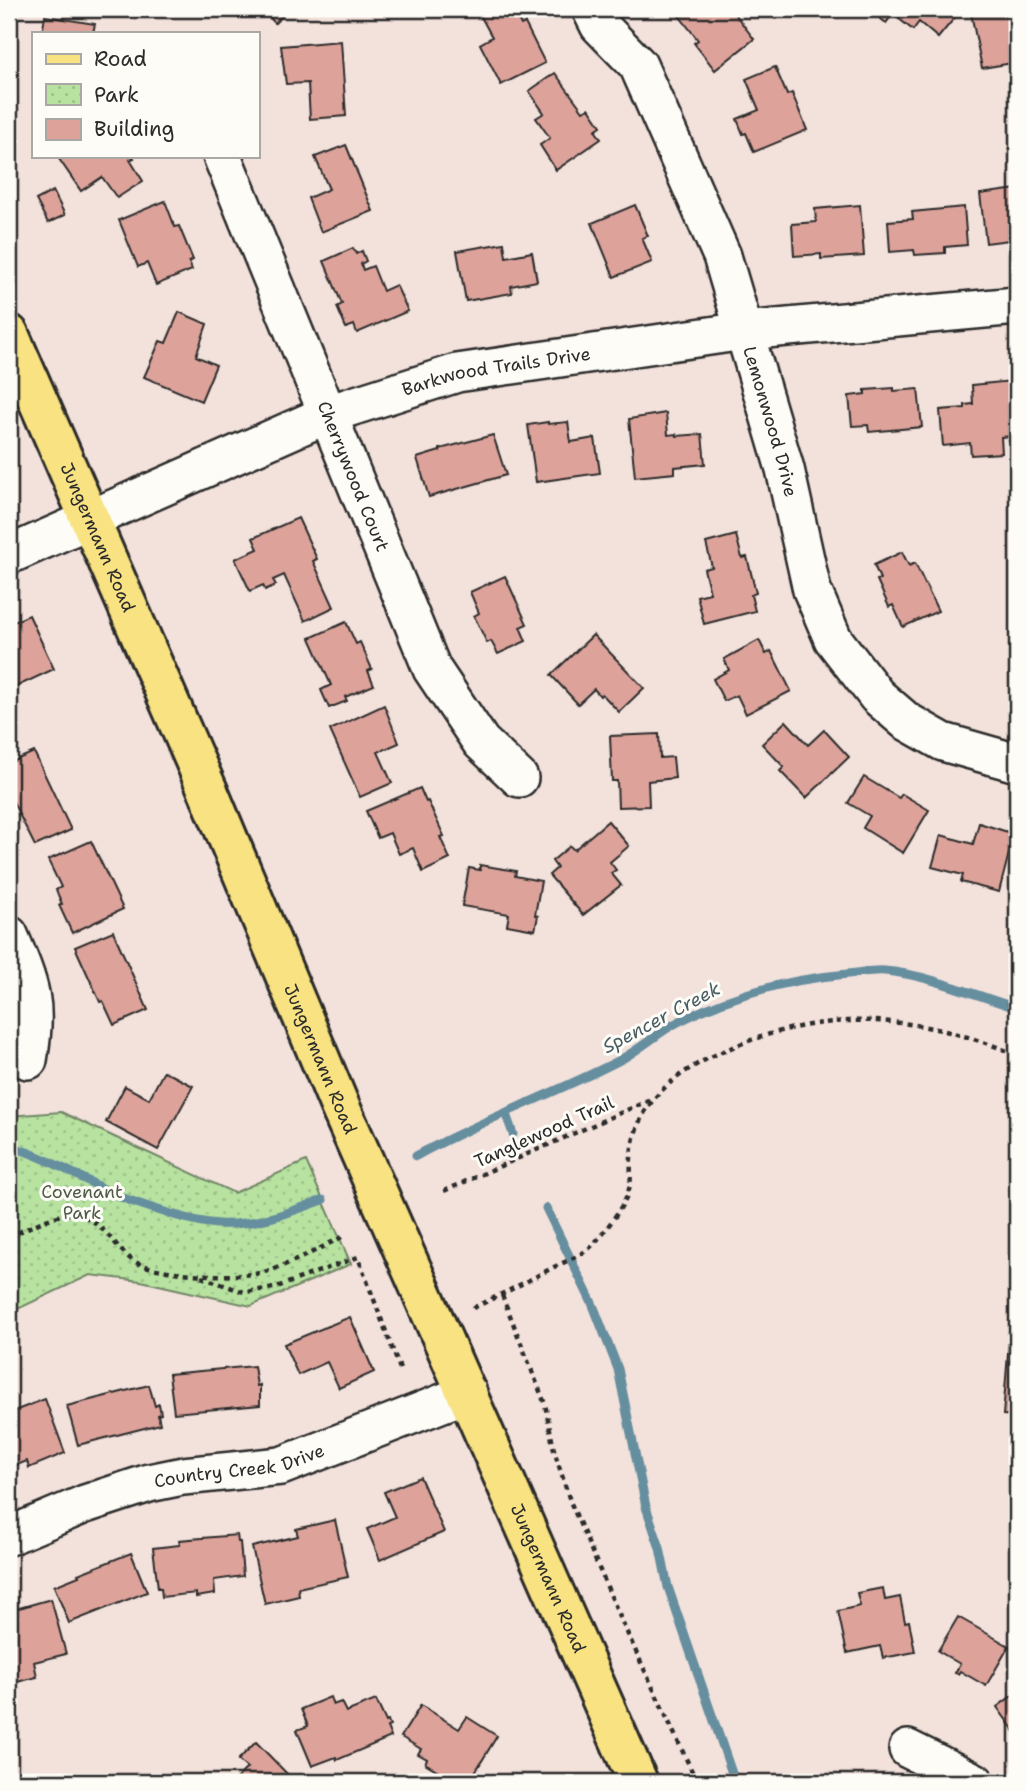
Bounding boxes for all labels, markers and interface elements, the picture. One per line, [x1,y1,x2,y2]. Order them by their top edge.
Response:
legend [32,32,259,158]
text: Road [94,45,147,73]
text: Park [94,81,139,109]
text: Building [94,115,174,143]
street label: Barkwood Trails Drive [399,342,592,402]
street label: Lemonwood Drive [737,343,803,499]
street label: Cherrywood Court [312,397,395,555]
street label: Jungermann Road [55,459,141,616]
water label: Spencer Creek [598,976,725,1059]
street label: Jungermann Road [278,980,363,1138]
street label: Tanglewood Trail [470,1090,618,1174]
park label: Covenant Park [41,1180,123,1225]
street label: Country Creek Drive [152,1438,328,1494]
street label: Jungermann Road [505,1500,591,1657]

